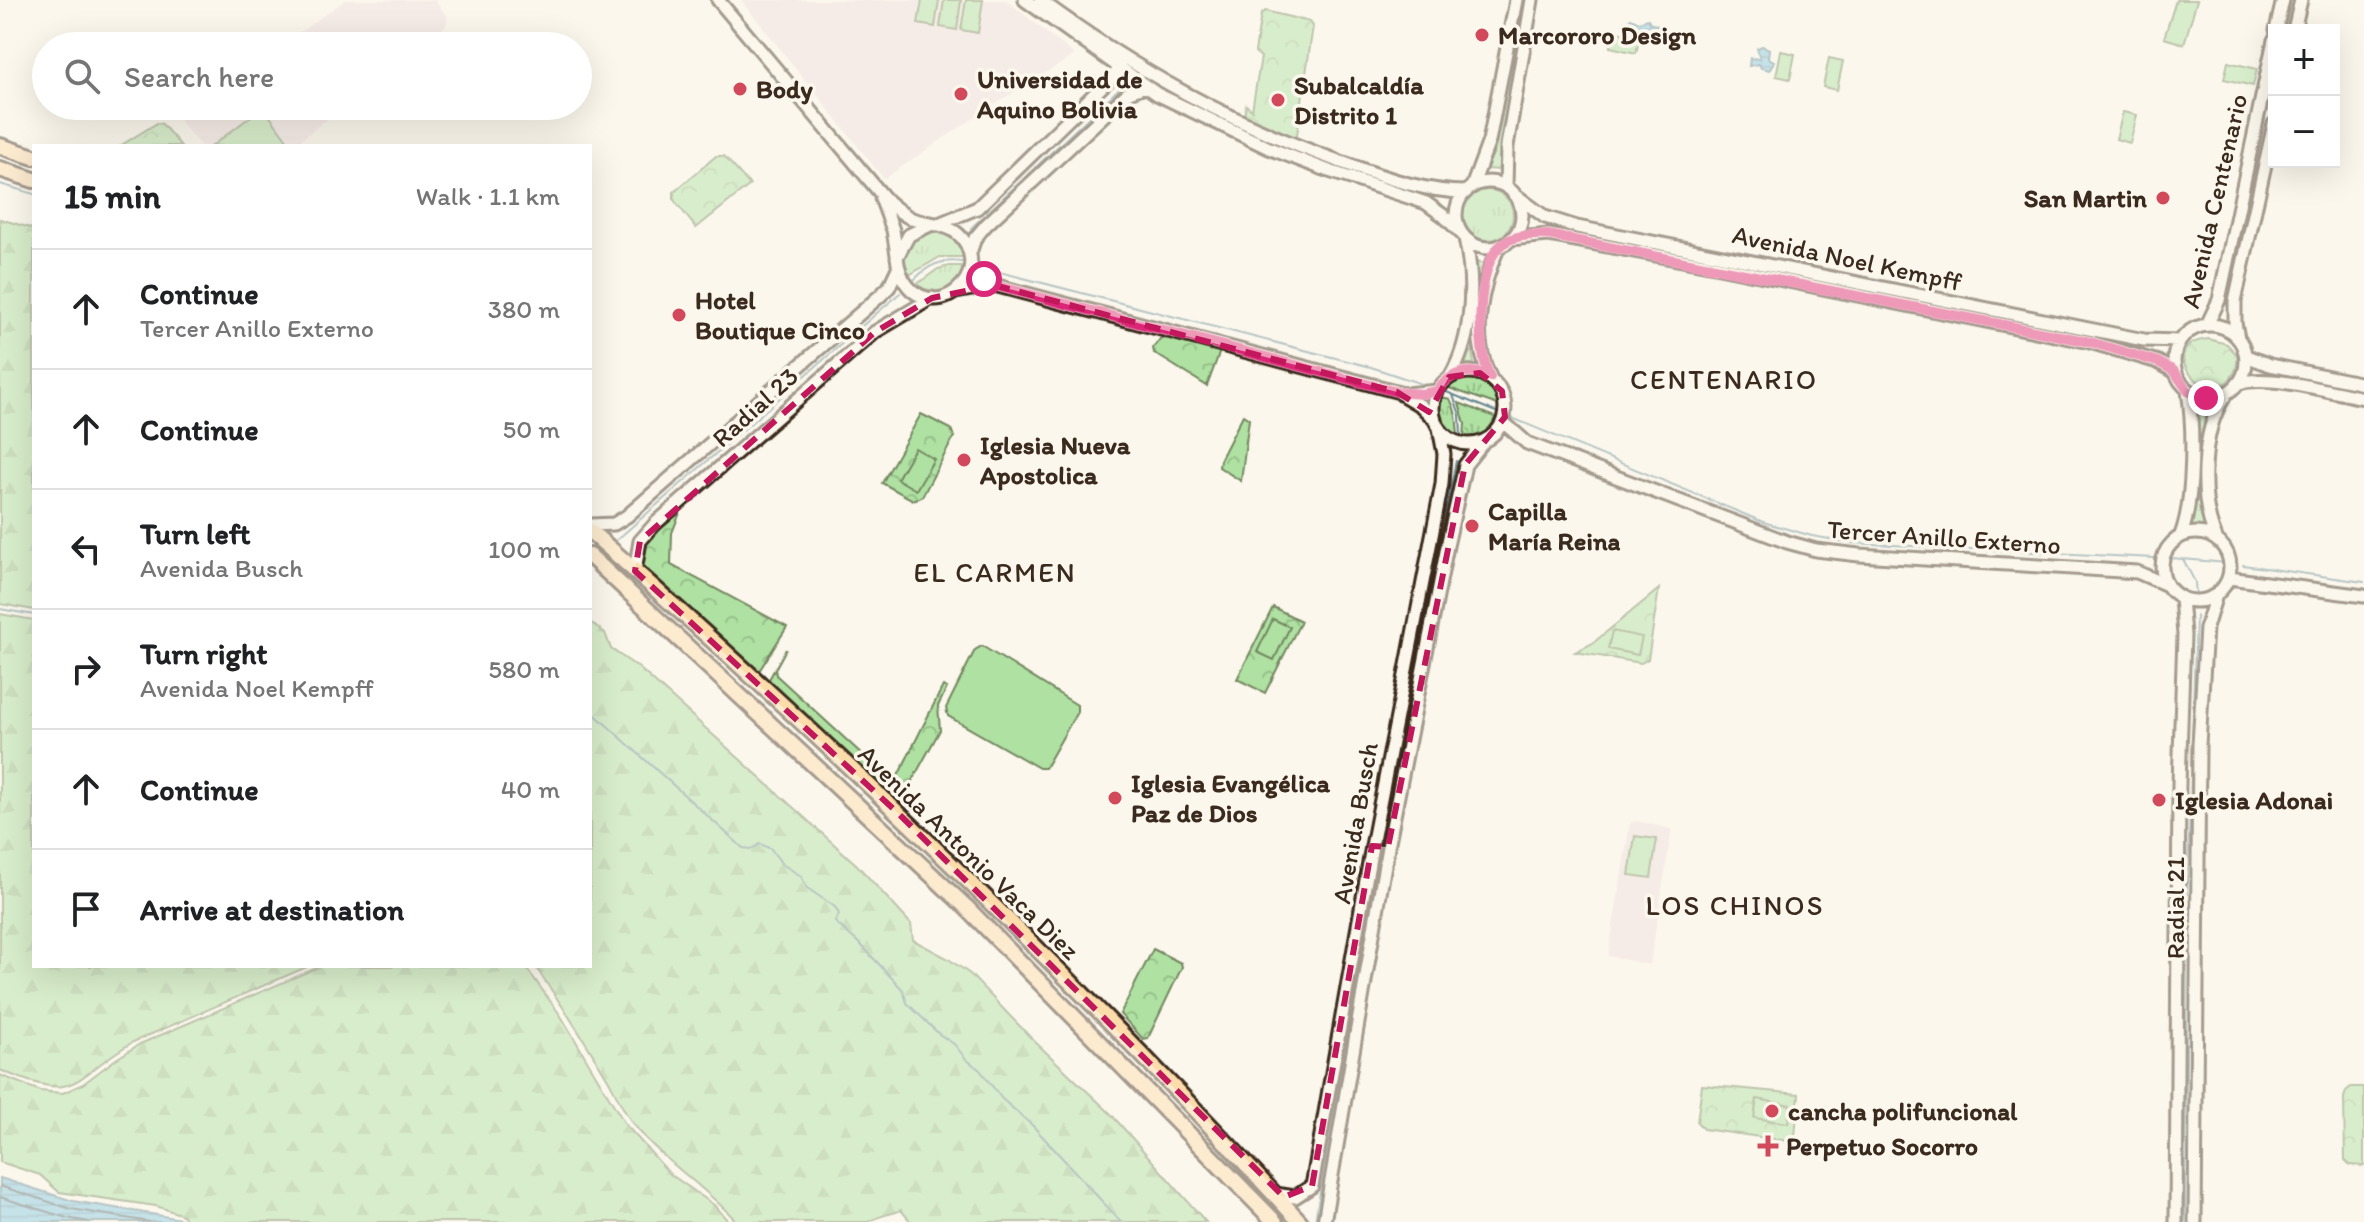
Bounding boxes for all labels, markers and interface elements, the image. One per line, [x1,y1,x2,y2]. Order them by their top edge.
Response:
place label: Marcororo Design [1498,19,1696,51]
map controls [2268,24,2340,168]
button: + [2268,24,2340,96]
marker: Marcororo Design [1473,26,1491,44]
search box [32,32,592,120]
icon: search [60,54,104,98]
text: Search here [124,58,274,95]
place label: Universidad de Aquino Bolivia [976,63,1143,125]
place label: Subalcaldía Distrito 1 [1294,69,1424,131]
place label: Body [756,73,813,105]
marker: Body [731,80,749,98]
marker: Universidad de Aquino Bolivia [952,85,970,103]
marker: Subalcaldía Distrito 1 [1269,91,1287,109]
street label: Avenida Centenario [2174,91,2254,311]
button: − [2268,96,2340,168]
text: 15 min [64,176,161,217]
text: Walk · 1.1 km [416,180,560,212]
place label: San Martin [2024,182,2147,214]
marker: San Martin [2154,189,2172,207]
street label: Avenida Noel Kempff [1729,218,1965,298]
route start [966,261,1002,297]
text: Continue [140,275,259,312]
place label: Hotel Boutique Cinco [695,284,865,346]
icon: ahead [64,287,108,331]
text: 380 m [488,293,560,325]
marker: Hotel Boutique Cinco [670,306,688,324]
text: Tercer Anillo Externo [140,312,374,344]
street label: Radial 23 [705,360,805,454]
district label: CENTENARIO [1630,362,1818,396]
route end [2188,380,2224,416]
icon: ahead [64,407,108,451]
text: Continue [140,411,259,448]
text: 50 m [503,413,560,445]
place label: Iglesia Nueva Apostolica [979,429,1131,491]
marker: Iglesia Nueva Apostolica [955,451,973,469]
place label: Capilla María Reina [1488,495,1621,557]
street label: Tercer Anillo Externo [1826,513,2062,561]
text: Turn left [140,515,251,552]
marker: Capilla María Reina [1463,517,1481,535]
icon: left [64,527,108,571]
text: 100 m [488,533,560,565]
text: Avenida Busch [140,552,303,584]
district label: EL CARMEN [913,555,1077,589]
text: Turn right [140,635,268,672]
icon: right [64,647,108,691]
text: 580 m [488,653,560,685]
text: Avenida Noel Kempff [140,672,374,704]
street label: Avenida Antonio Vaca Diez [852,738,1087,966]
street label: Avenida Busch [1325,740,1385,906]
icon: ahead [64,767,108,811]
place label: Iglesia Evangélica Paz de Dios [1131,767,1330,829]
text: Continue [140,771,259,808]
text: 40 m [501,773,560,805]
place label: Iglesia Adonai [2175,784,2333,816]
marker: Iglesia Evangélica Paz de Dios [1106,789,1124,807]
marker: Iglesia Adonai [2150,791,2168,809]
street label: Radial 21 [2159,857,2191,959]
icon: arrive [64,887,108,931]
district label: LOS CHINOS [1646,888,1824,922]
text: Arrive at destination [140,891,404,928]
place label: cancha polifuncional [1788,1095,2018,1127]
marker: cancha polifuncional [1763,1102,1781,1120]
place label: Perpetuo Socorro [1786,1130,1978,1162]
marker: Perpetuo Socorro [1757,1135,1779,1157]

